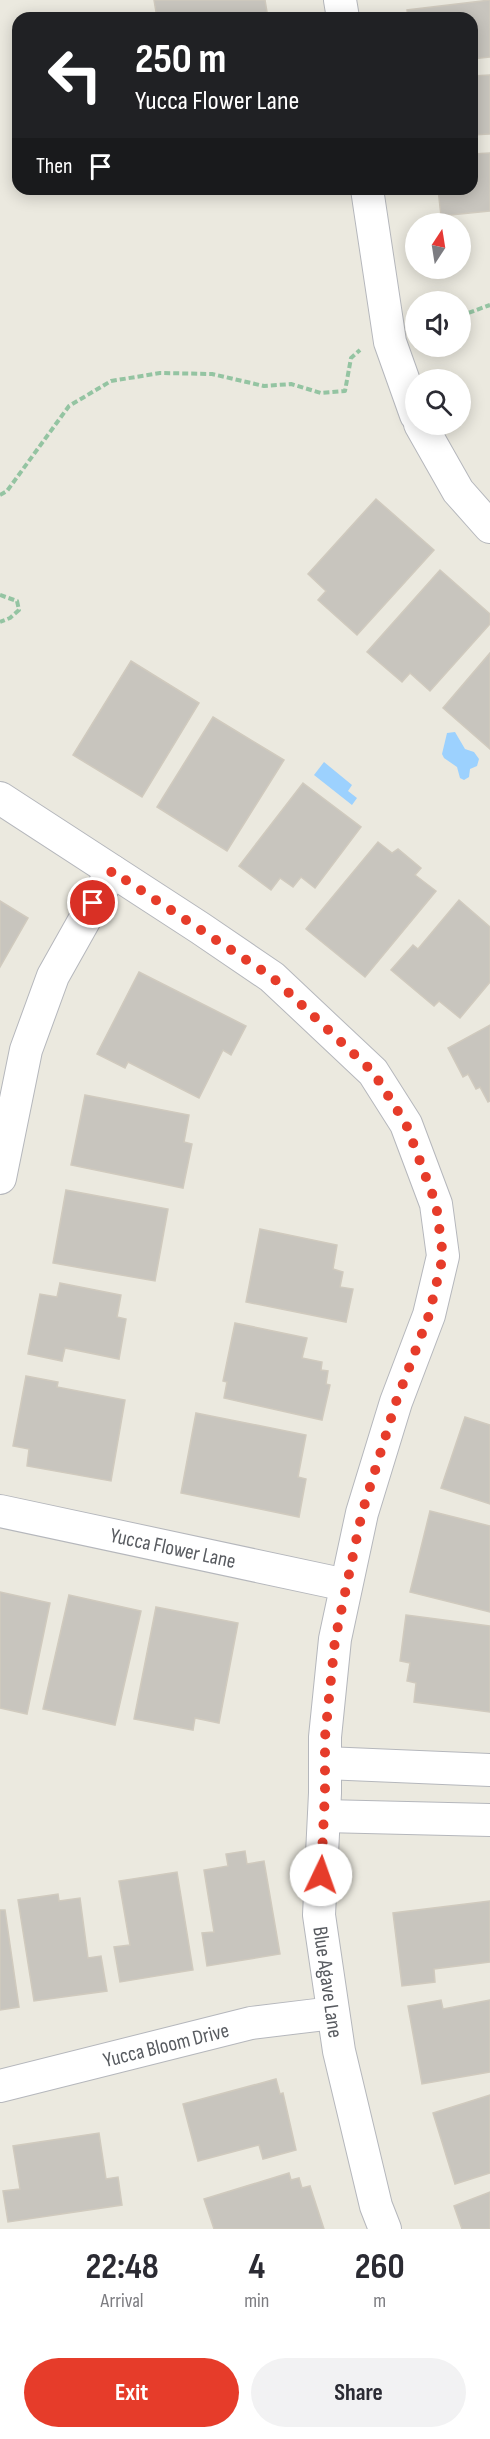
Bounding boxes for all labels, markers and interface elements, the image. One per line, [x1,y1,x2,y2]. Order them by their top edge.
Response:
text: 250 m [135,34,226,85]
icon: left [36,36,114,114]
text: Yucca Flower Lane [135,85,299,117]
icon: arrive [84,150,117,183]
text: Then [36,153,72,180]
north arrow [405,213,471,279]
map controls [405,213,471,435]
button: sound [405,291,471,357]
button: search [405,369,471,435]
pin [67,877,118,928]
icon: arrive [76,886,109,919]
street label: Yucca Flower Lane [108,1523,238,1574]
position arrow [289,1843,353,1907]
street label: Blue Agave Lane [307,1925,348,2039]
street label: Yucca Bloom Drive [101,2018,232,2073]
text: 22:48 [85,2246,159,2289]
text: 4 [248,2246,265,2289]
text: 260 [355,2246,405,2289]
text: Arrival [101,2289,144,2313]
text: min [244,2289,269,2313]
text: m [373,2289,386,2313]
button: Exit [24,2358,239,2427]
button: Share [251,2358,466,2427]

